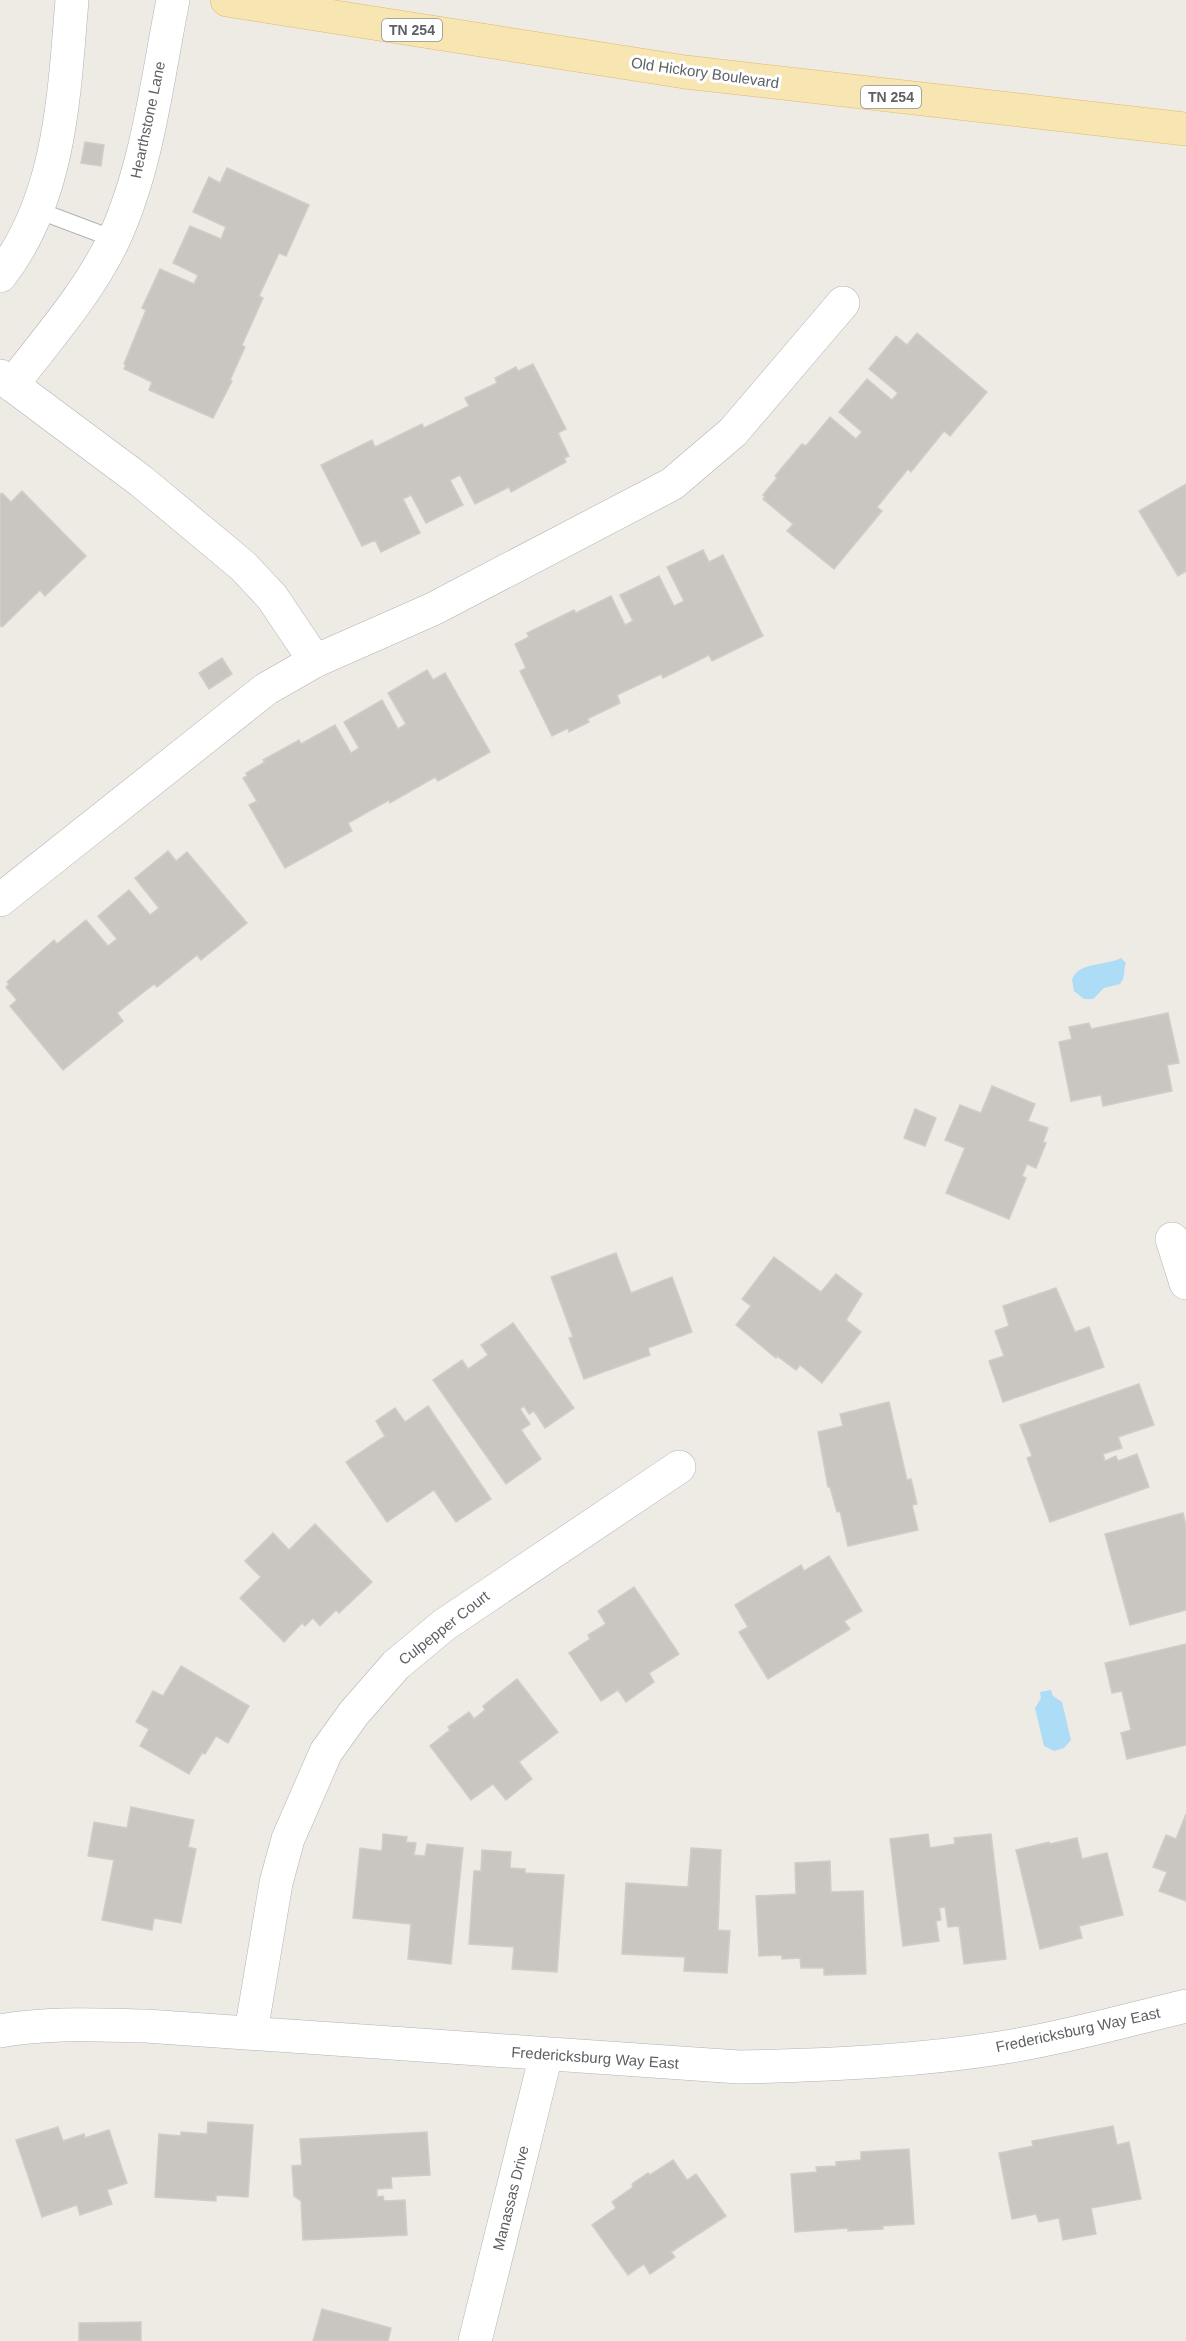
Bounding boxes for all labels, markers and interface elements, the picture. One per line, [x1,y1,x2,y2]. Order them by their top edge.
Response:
road number: TN 254 [382,19,442,41]
street label: Old Hickory Boulevard [630,54,780,91]
street label: Hearthstone Lane [127,60,168,180]
road number: TN 254 [861,86,921,108]
street label: Culpepper Court [395,1587,493,1668]
street label: Fredericksburg Way East [994,2004,1163,2055]
street label: Fredericksburg Way East [511,2043,680,2072]
street label: Manassas Drive [489,2144,532,2252]

